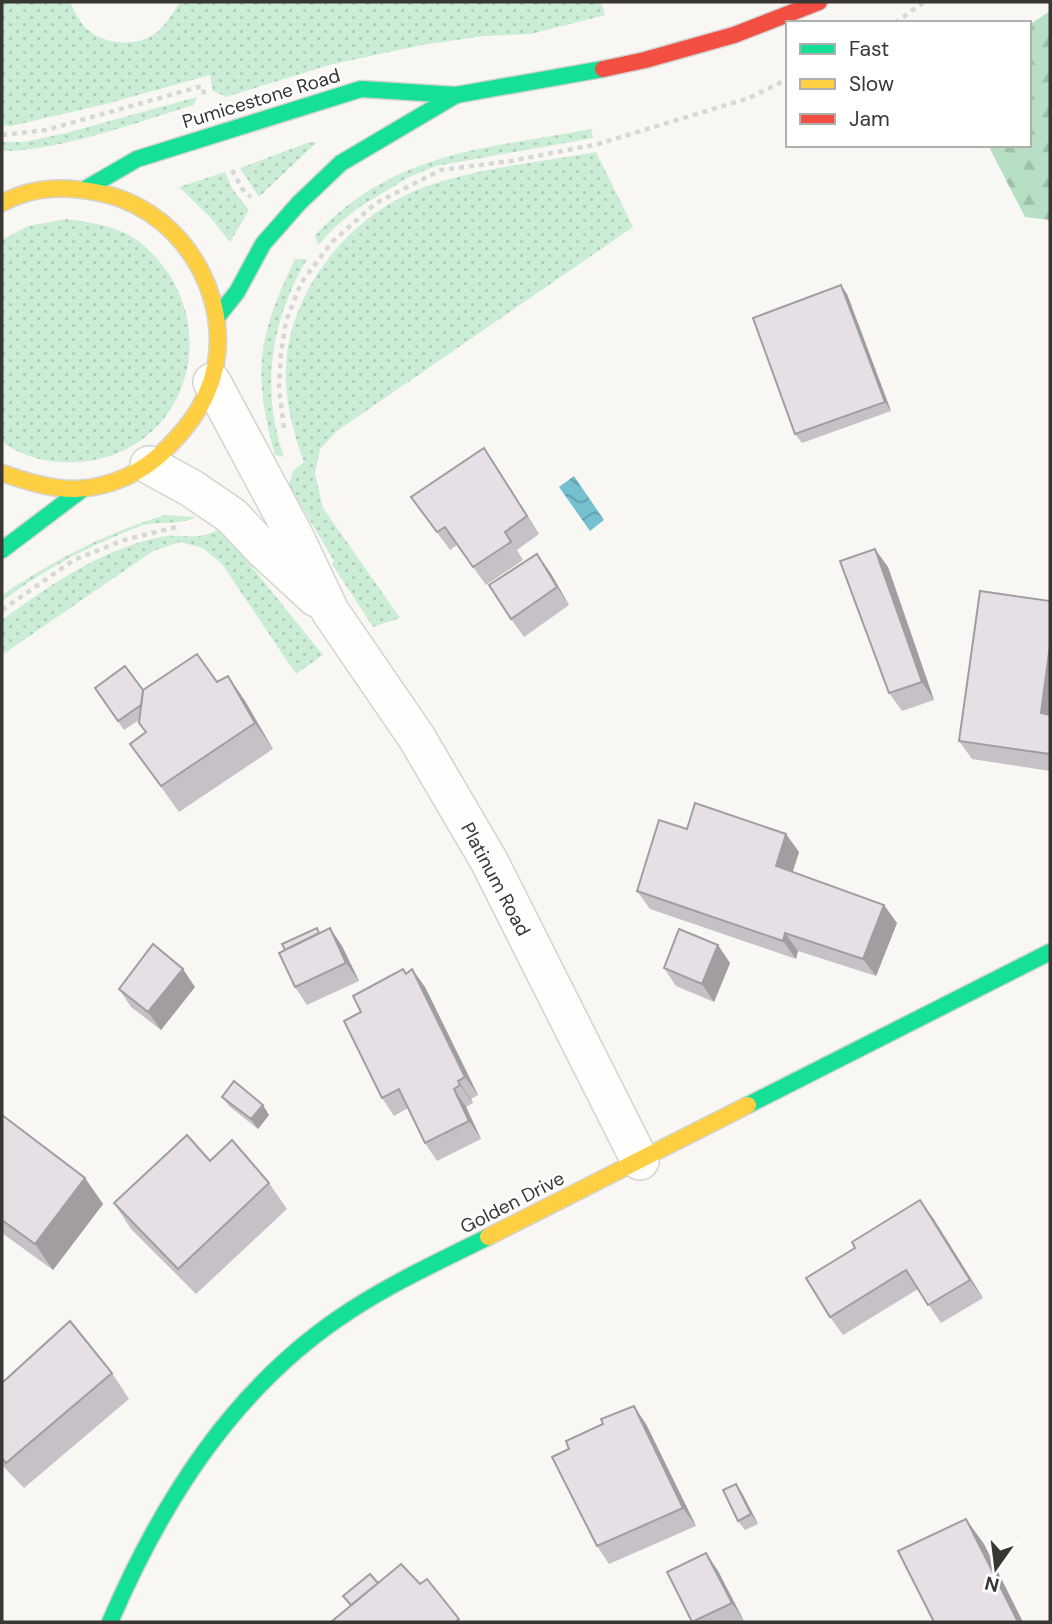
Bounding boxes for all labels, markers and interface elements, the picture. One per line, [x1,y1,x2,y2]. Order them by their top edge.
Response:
legend [786,21,1031,147]
text: Fast [849,35,889,63]
street label: Pumicestone Road [179,63,343,134]
text: Slow [849,70,894,98]
text: Jam [849,105,890,133]
street label: Platinum Road [455,818,536,940]
street label: Golden Drive [456,1166,569,1239]
north arrow [961,1533,1031,1603]
text: N [982,1570,1002,1598]

